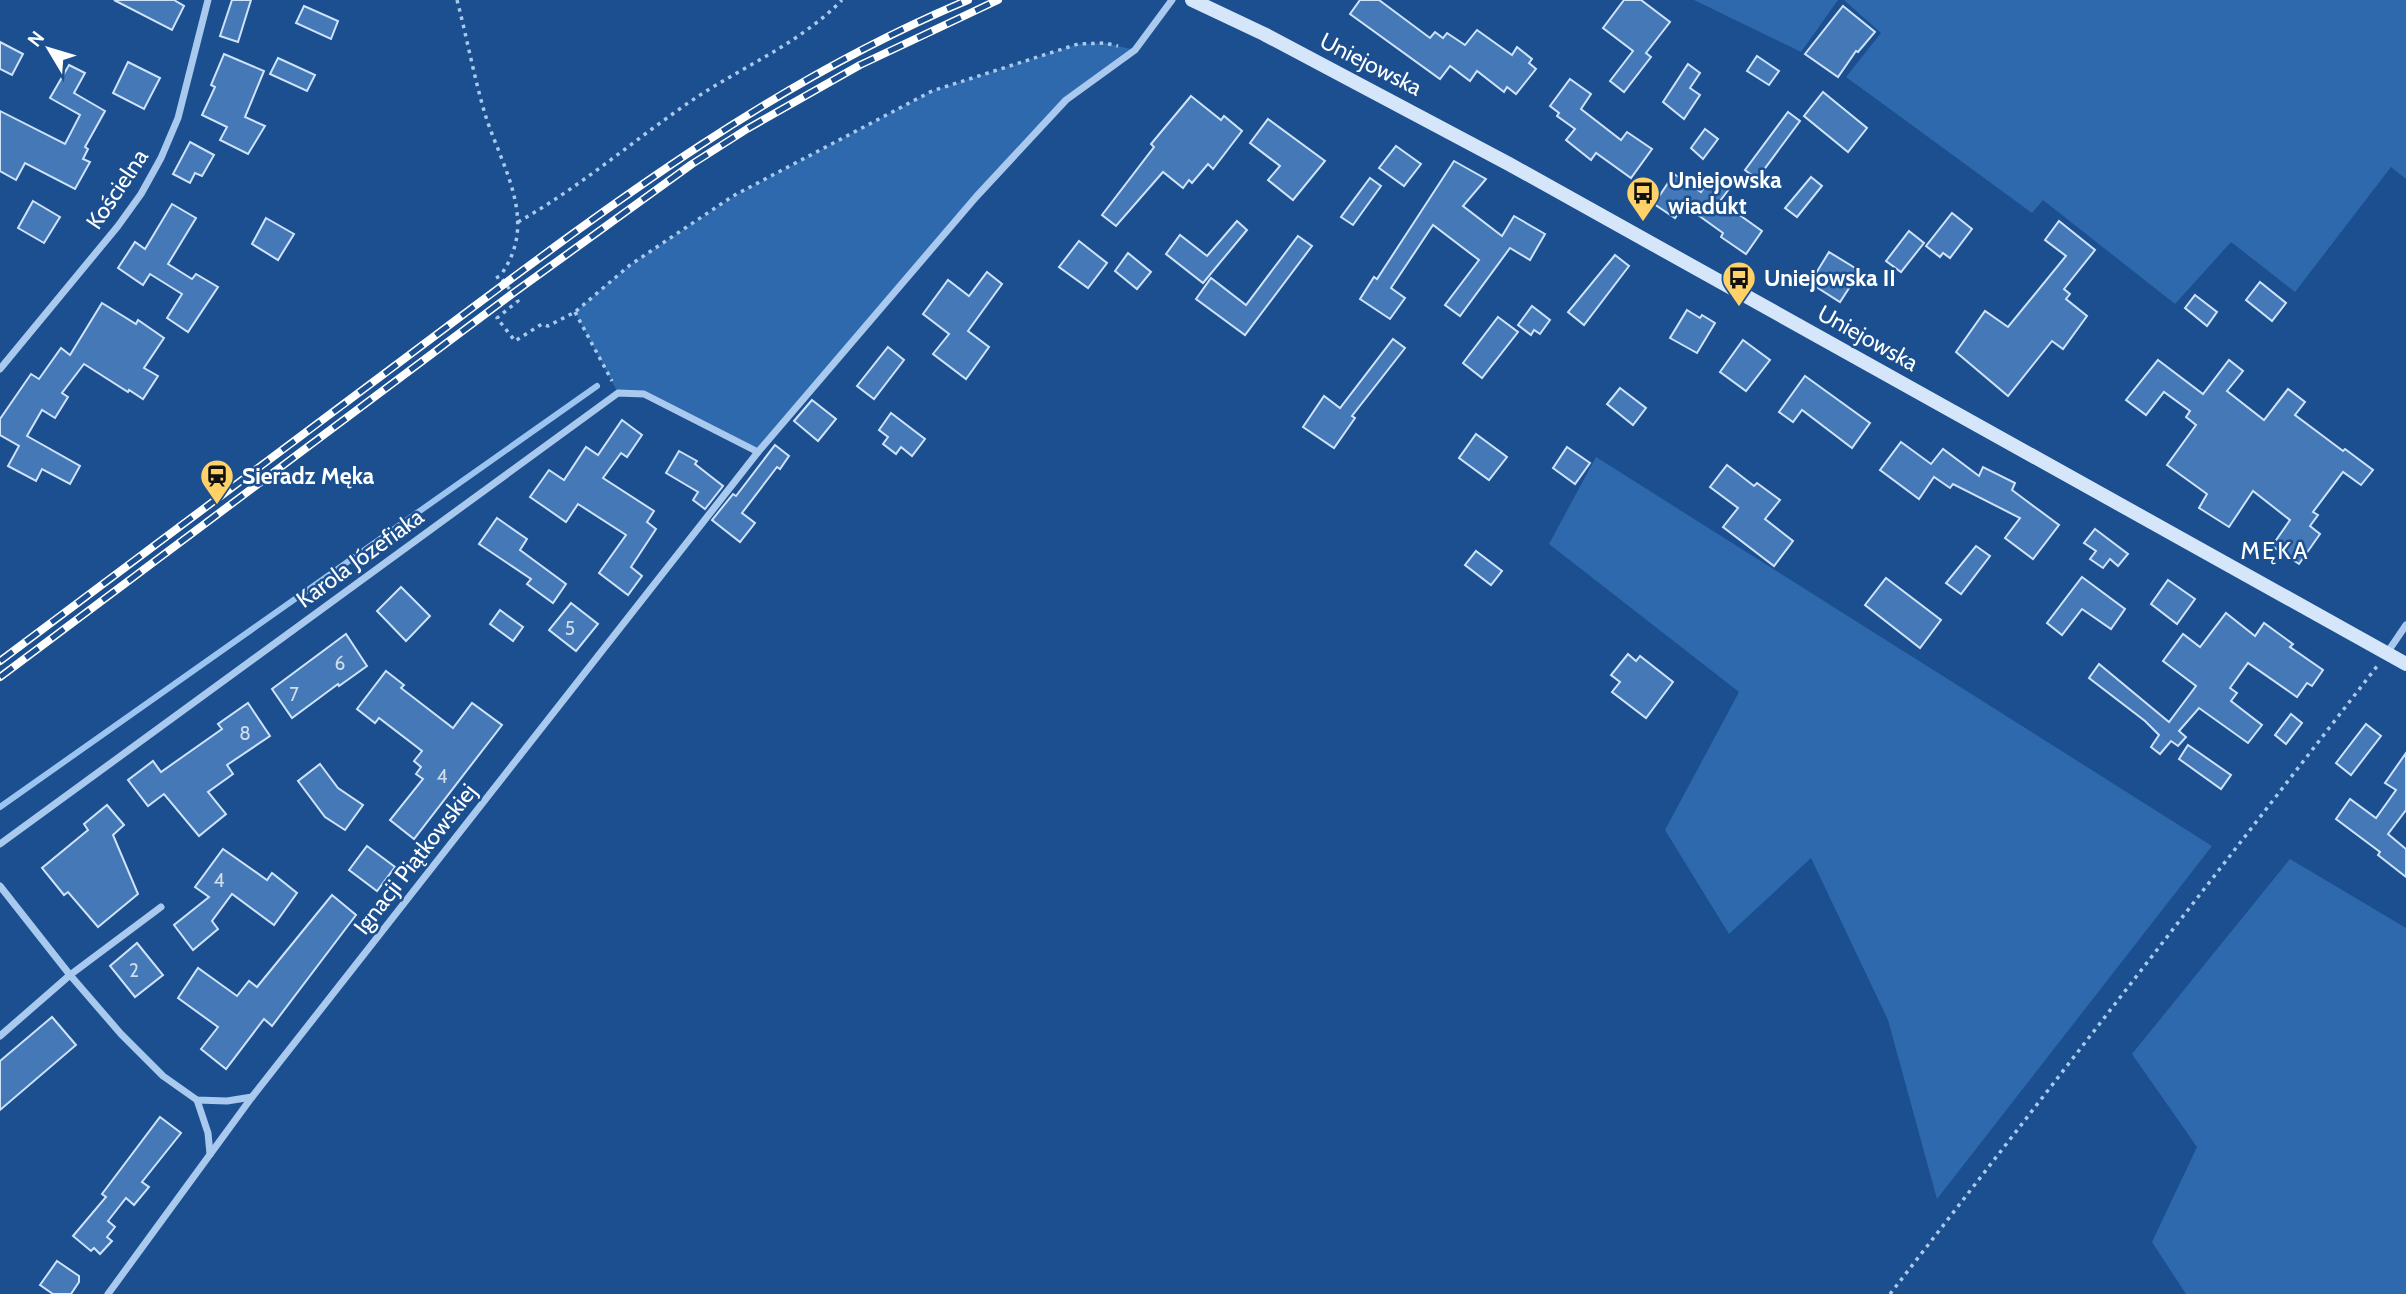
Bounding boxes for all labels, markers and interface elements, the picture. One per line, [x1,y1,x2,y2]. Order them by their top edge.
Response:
north arrow [14,14,84,84]
text: N [23,26,49,51]
street label: Uniejowska [1315,26,1427,102]
street label: Kościelna [80,144,154,234]
place label: Uniejowska wiadukt [1668,166,1782,220]
bus stop icon: Uniejowska wiadukt [1624,174,1662,223]
bus stop icon: Uniejowska II [1720,259,1758,308]
place label: Uniejowska II [1764,264,1896,292]
street label: Uniejowska [1813,299,1923,377]
station icon: Sieradz Męka [198,457,236,506]
place label: Sieradz Męka [242,462,375,490]
street label: Karola Józefiaka [291,502,429,614]
district label: MĘKA [2240,536,2310,565]
house number: 5 [565,617,575,640]
house number: 6 [335,652,345,675]
house number: 7 [289,683,299,706]
house number: 8 [239,722,251,745]
house number: 4 [437,765,448,788]
street label: Ignacji Piątkowskiej [348,778,482,940]
house number: 4 [214,869,225,892]
house number: 2 [129,959,139,982]

